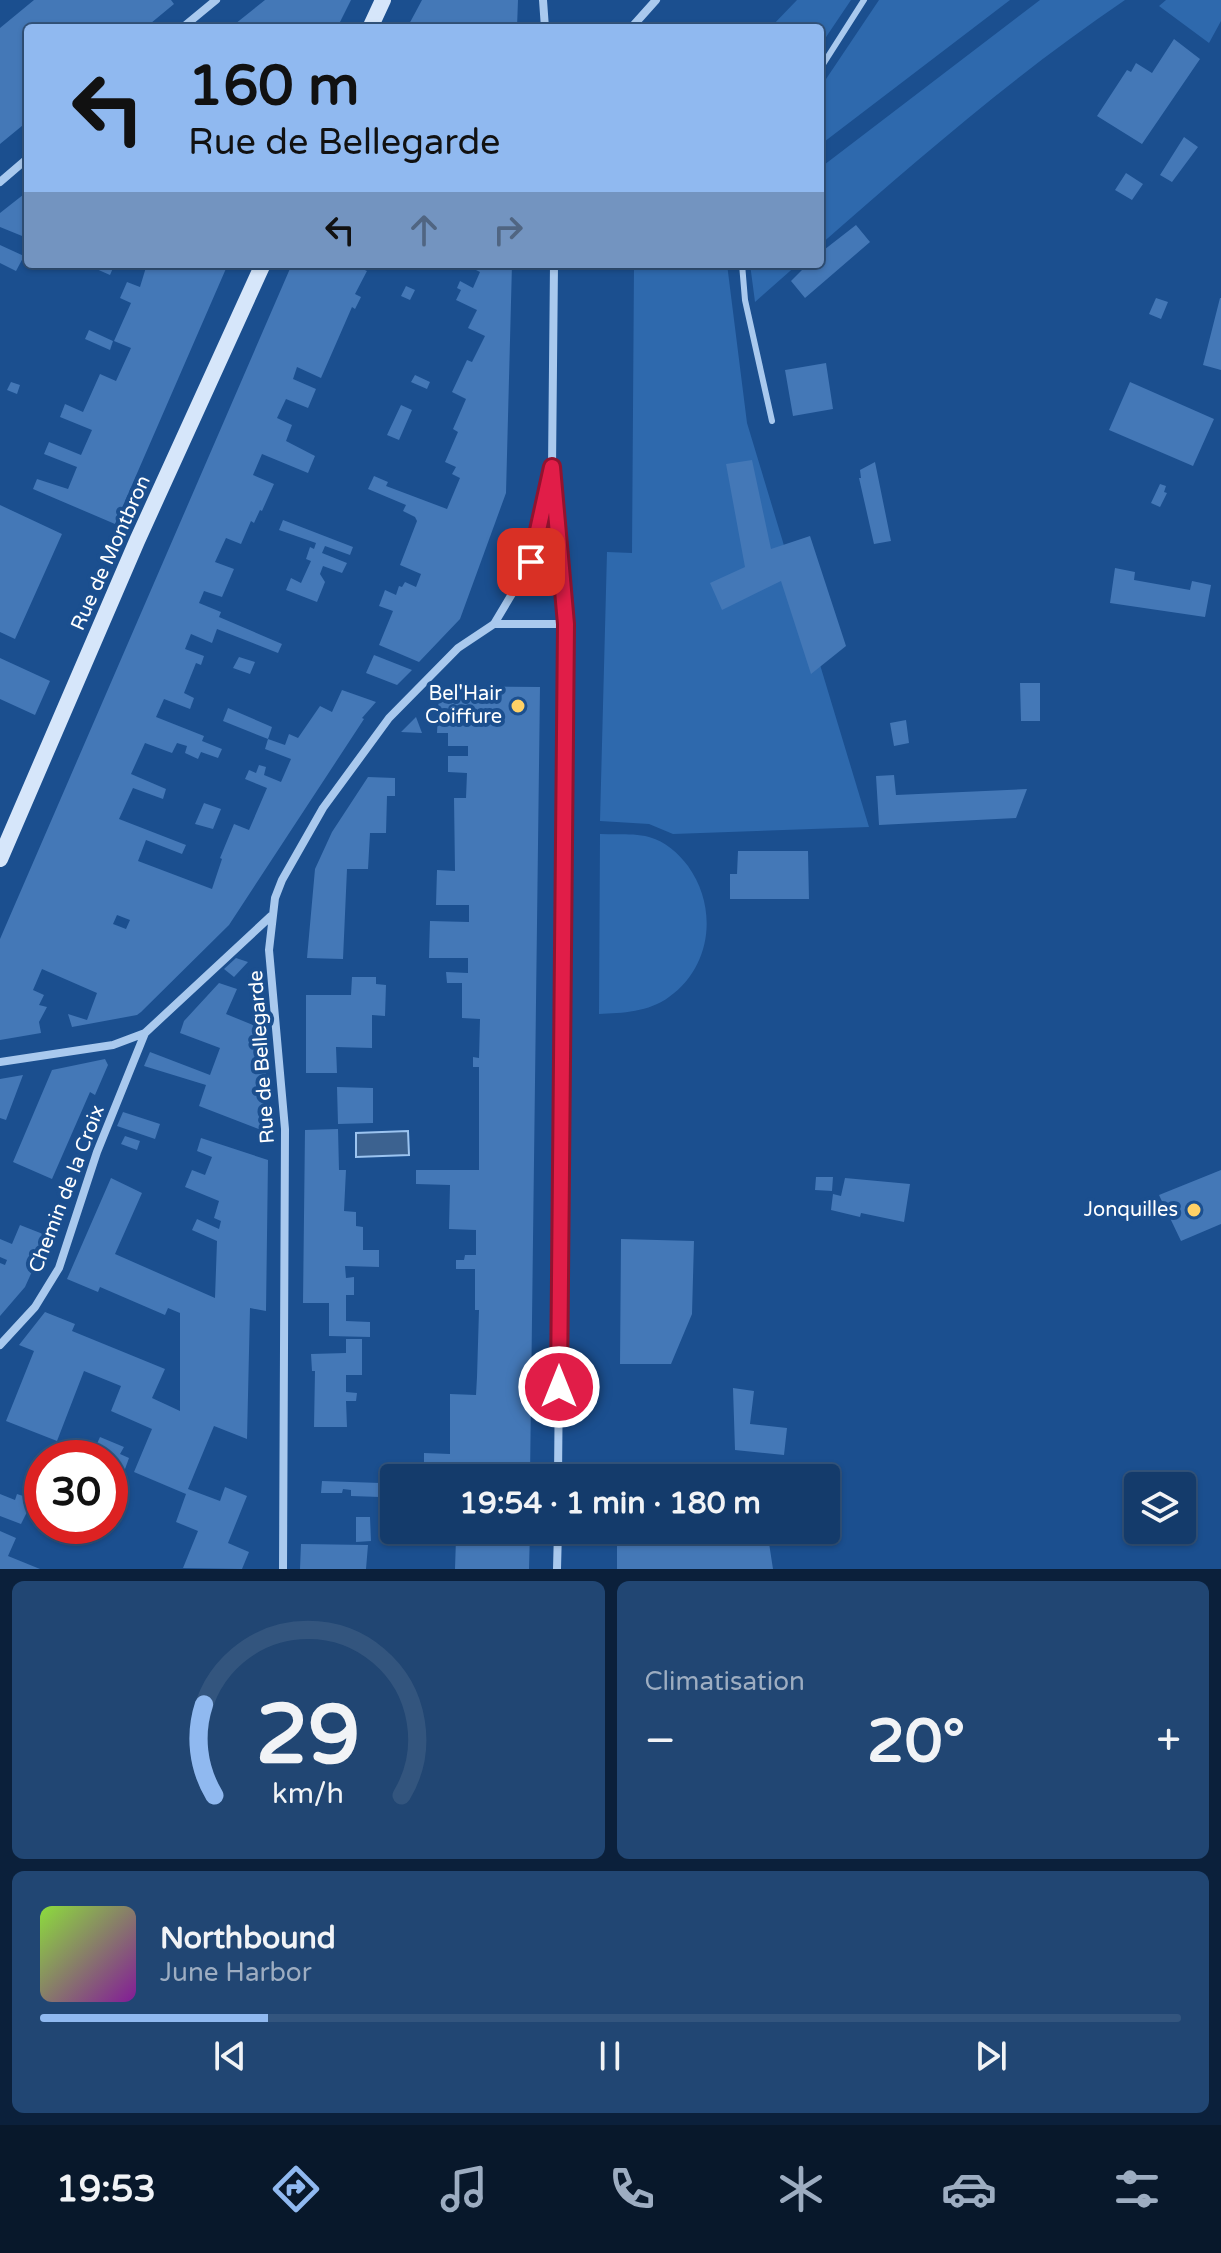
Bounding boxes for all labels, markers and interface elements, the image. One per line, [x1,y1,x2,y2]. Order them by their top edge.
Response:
text: 160 m [188,53,359,120]
icon: left [56,56,160,160]
text: Rue de Bellegarde [188,121,500,164]
icon: left [318,208,362,252]
icon: ahead [402,208,446,252]
icon: right [486,208,530,252]
street label: Rue de Montbron [66,472,156,634]
pin [497,528,565,596]
icon: arrive [509,540,553,584]
place label: Bel'Hair Coiffure [425,682,502,729]
marker: Bel'Hair Coiffure [509,697,527,715]
street label: Rue de Bellegarde [244,970,280,1144]
street label: Chemin de la Croix [24,1102,110,1276]
place label: Jonquilles [1084,1198,1178,1222]
marker: Jonquilles [1185,1201,1203,1219]
position arrow [517,1345,601,1429]
speed limit sign: 30 [24,1440,128,1544]
map controls [1124,1472,1196,1544]
button: layers [1124,1472,1196,1544]
text: 19:54 · 1 min · 180 m [459,1485,761,1522]
text: Climatisation [645,1666,805,1697]
text: 29 [256,1686,360,1786]
text: 20° [867,1706,965,1778]
text: − [645,1715,676,1768]
text: + [1156,1715,1181,1768]
text: km/h [272,1777,344,1811]
text: Northbound [160,1920,336,1957]
text: June Harbor [160,1957,312,1988]
icon: previous [208,2034,252,2078]
icon: pause [588,2034,632,2078]
icon: next [969,2034,1013,2078]
icon: directions [268,2161,324,2217]
icon: music [436,2161,492,2217]
icon: phone [604,2161,660,2217]
icon: climate [773,2161,829,2217]
icon: car [941,2161,997,2217]
icon: filters [1109,2161,1165,2217]
text: 19:53 [56,2168,156,2211]

